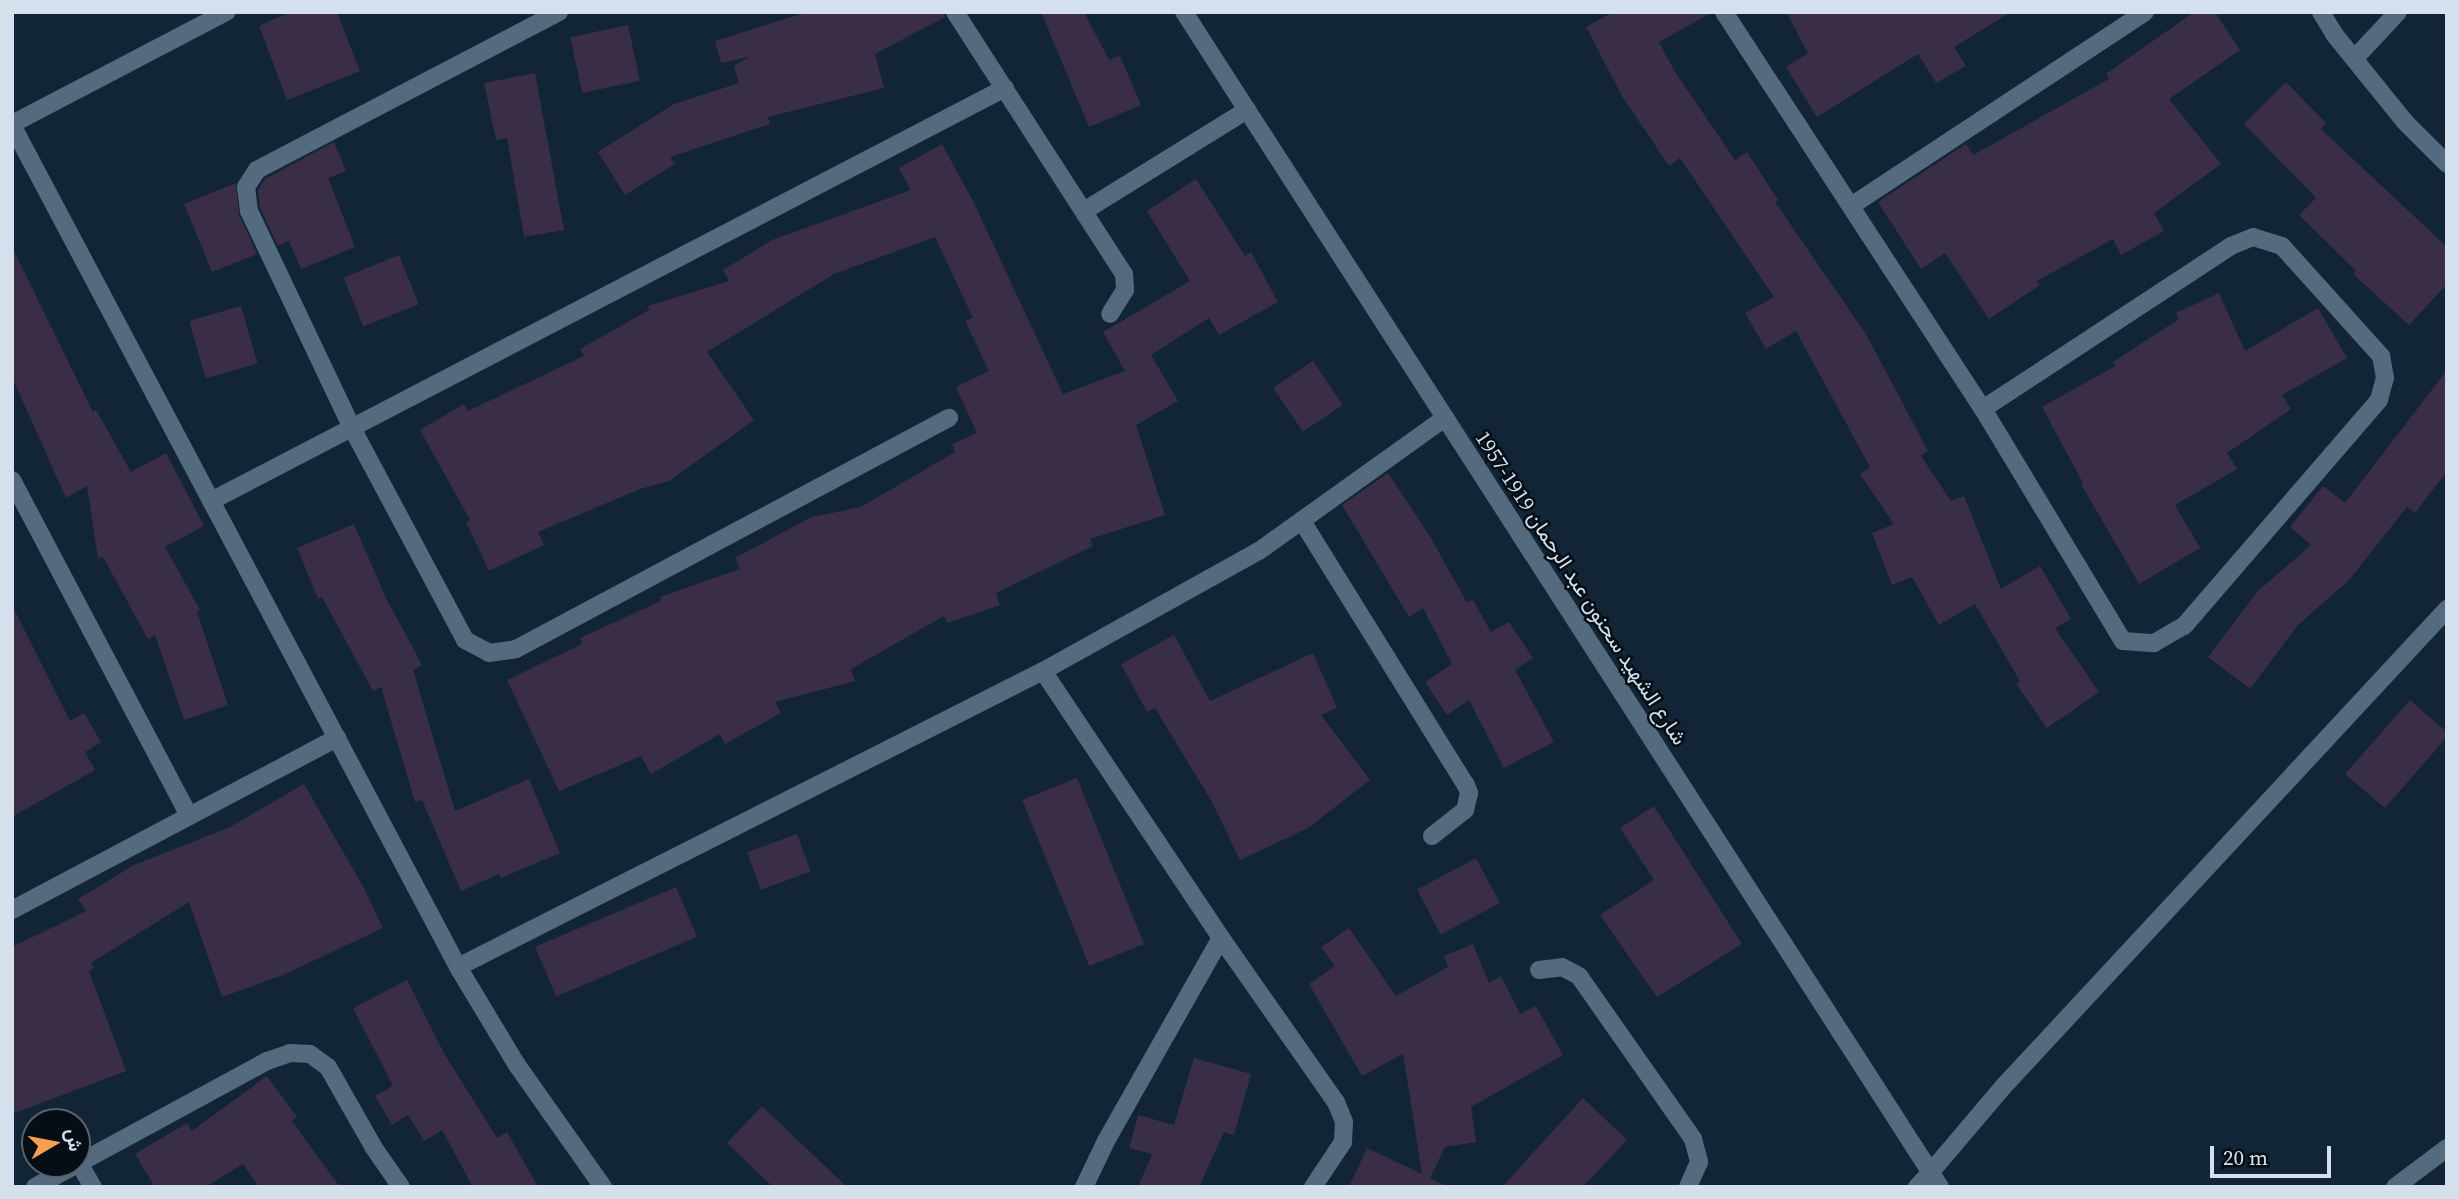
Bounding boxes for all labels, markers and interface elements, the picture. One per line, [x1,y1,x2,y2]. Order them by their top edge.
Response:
street label: شارع الشهيد سحنون عبد الرحمان 1919-1957 [1470,426,1692,750]
north arrow [21,1108,91,1178]
text: ش [60,1126,89,1153]
scale bar [2214,1132,2335,1176]
text: 20 m [2223,1143,2268,1172]

